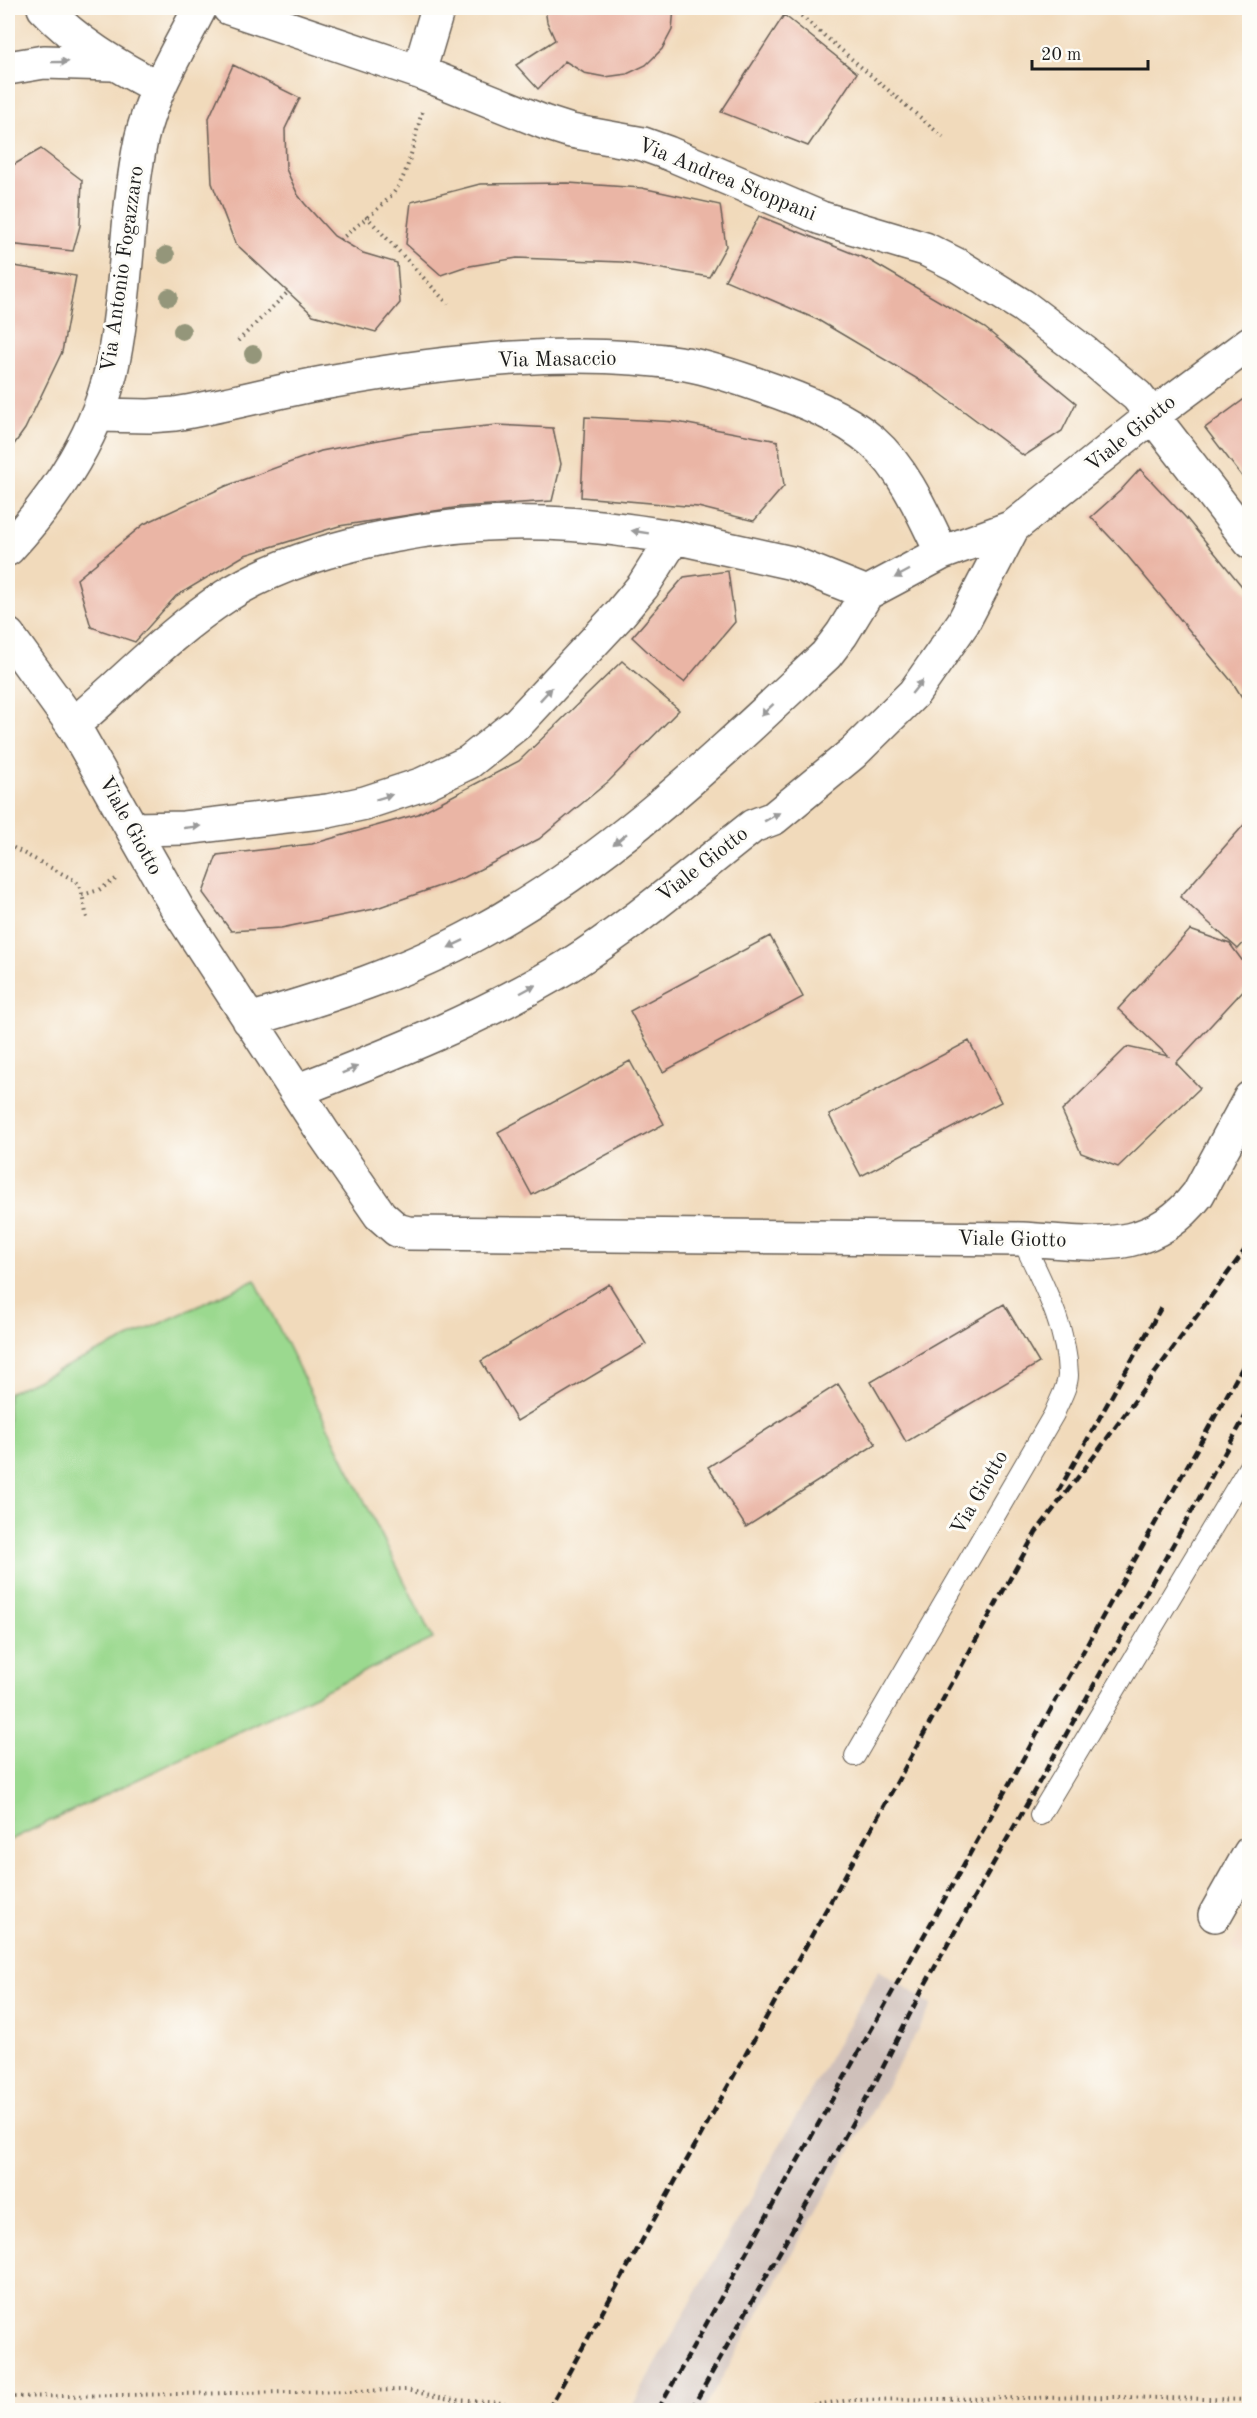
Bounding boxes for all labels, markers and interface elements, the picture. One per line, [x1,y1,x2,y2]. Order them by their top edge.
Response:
scale bar [1032,33,1148,71]
text: 20 m [1041,46,1081,64]
one-way arrow [50,57,69,67]
street label: Via Andrea Stoppani [635,135,819,225]
street label: Via Antonio Fogazzaro [98,164,148,374]
street label: Via Masaccio [497,348,617,372]
street label: Viale Giotto [1082,392,1180,476]
one-way arrow [630,528,649,537]
one-way arrow [893,569,911,579]
one-way arrow [911,680,923,695]
one-way arrow [539,687,553,701]
one-way arrow [760,703,774,717]
street label: Viale Giotto [94,773,166,879]
one-way arrow [375,792,393,801]
one-way arrow [764,812,781,822]
one-way arrow [183,822,202,832]
street label: Viale Giotto [654,823,752,907]
one-way arrow [612,832,628,845]
one-way arrow [448,939,465,948]
one-way arrow [519,984,536,993]
one-way arrow [342,1064,360,1074]
street label: Viale Giotto [957,1229,1067,1251]
street label: Via Giotto [948,1447,1012,1539]

